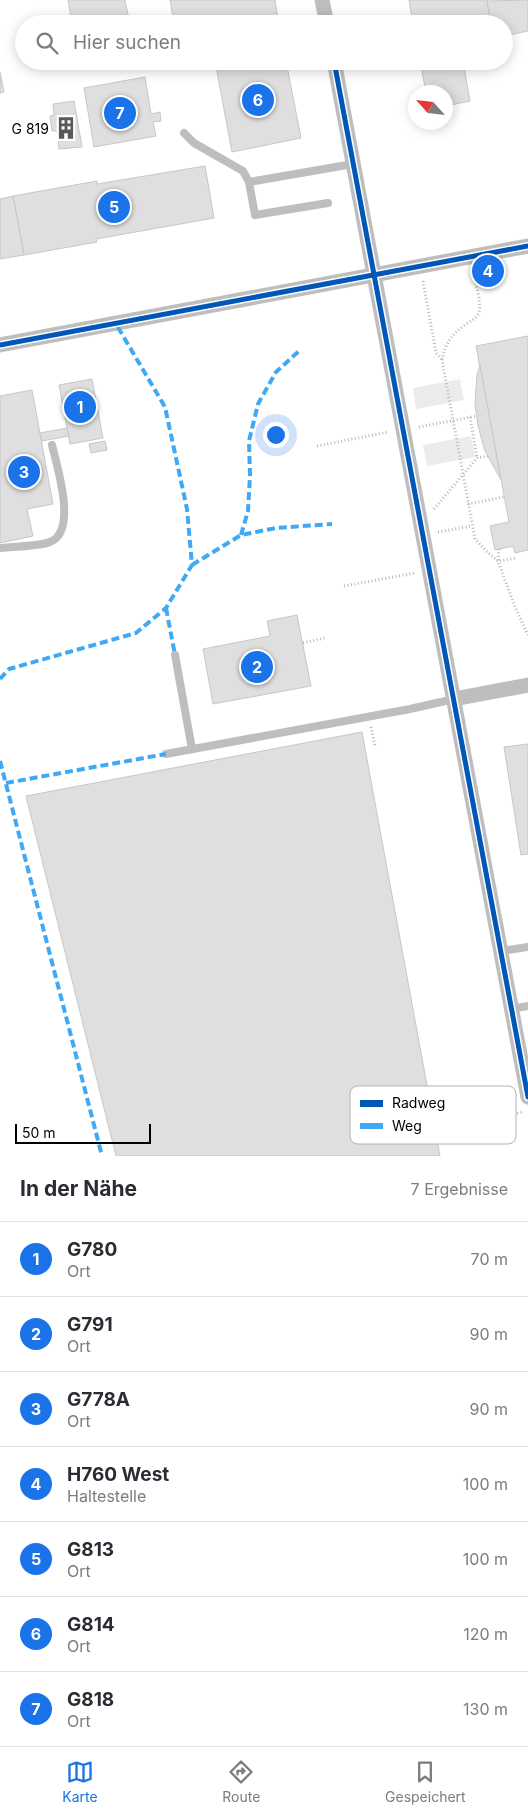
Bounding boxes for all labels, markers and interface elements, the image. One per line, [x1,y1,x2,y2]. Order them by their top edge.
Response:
search box [15,15,513,70]
icon: search [33,29,61,57]
text: Hier suchen [73,31,181,54]
pin: 6 [242,81,274,119]
north arrow [408,85,453,130]
pin: 7 [104,94,136,132]
building icon: G 819 [53,115,79,141]
place label: G 819 [12,120,49,137]
pin: 5 [98,188,130,226]
pin: 4 [472,252,504,290]
pin: 1 [64,388,96,426]
your location [263,422,289,448]
pin: 3 [8,453,40,491]
pin: 2 [241,648,273,686]
legend [350,1086,516,1144]
text: Radweg [392,1094,445,1111]
text: Weg [392,1117,422,1134]
scale bar [15,1121,151,1144]
text: 50 m [22,1124,56,1141]
text: In der Nähe [20,1176,137,1201]
text: 7 Ergebnisse [411,1179,508,1199]
text: G780 [67,1238,117,1261]
text: 1 [33,1249,39,1269]
text: 70 m [471,1249,508,1269]
text: Ort [67,1261,91,1281]
text: G791 [67,1313,113,1336]
text: 2 [31,1324,41,1344]
text: 90 m [469,1324,508,1344]
text: Ort [67,1336,91,1356]
text: G778A [67,1388,130,1411]
text: 3 [31,1399,41,1419]
text: 90 m [469,1399,508,1419]
text: Ort [67,1411,91,1431]
text: H760 West [67,1463,169,1486]
text: 4 [31,1474,41,1494]
text: 100 m [463,1474,508,1494]
text: Haltestelle [67,1486,146,1506]
text: G813 [67,1538,114,1561]
text: 5 [31,1549,41,1569]
text: 100 m [463,1549,508,1569]
text: Ort [67,1561,91,1581]
text: G814 [67,1613,115,1636]
text: 6 [31,1624,41,1644]
text: 120 m [463,1624,508,1644]
text: Ort [67,1636,91,1656]
text: G818 [67,1688,114,1711]
text: 7 [31,1699,41,1719]
text: 130 m [463,1699,508,1719]
text: Ort [67,1711,91,1731]
tab: Karte [62,1758,98,1805]
tab: Route [222,1758,260,1805]
tab: Gespeichert [385,1758,466,1805]

